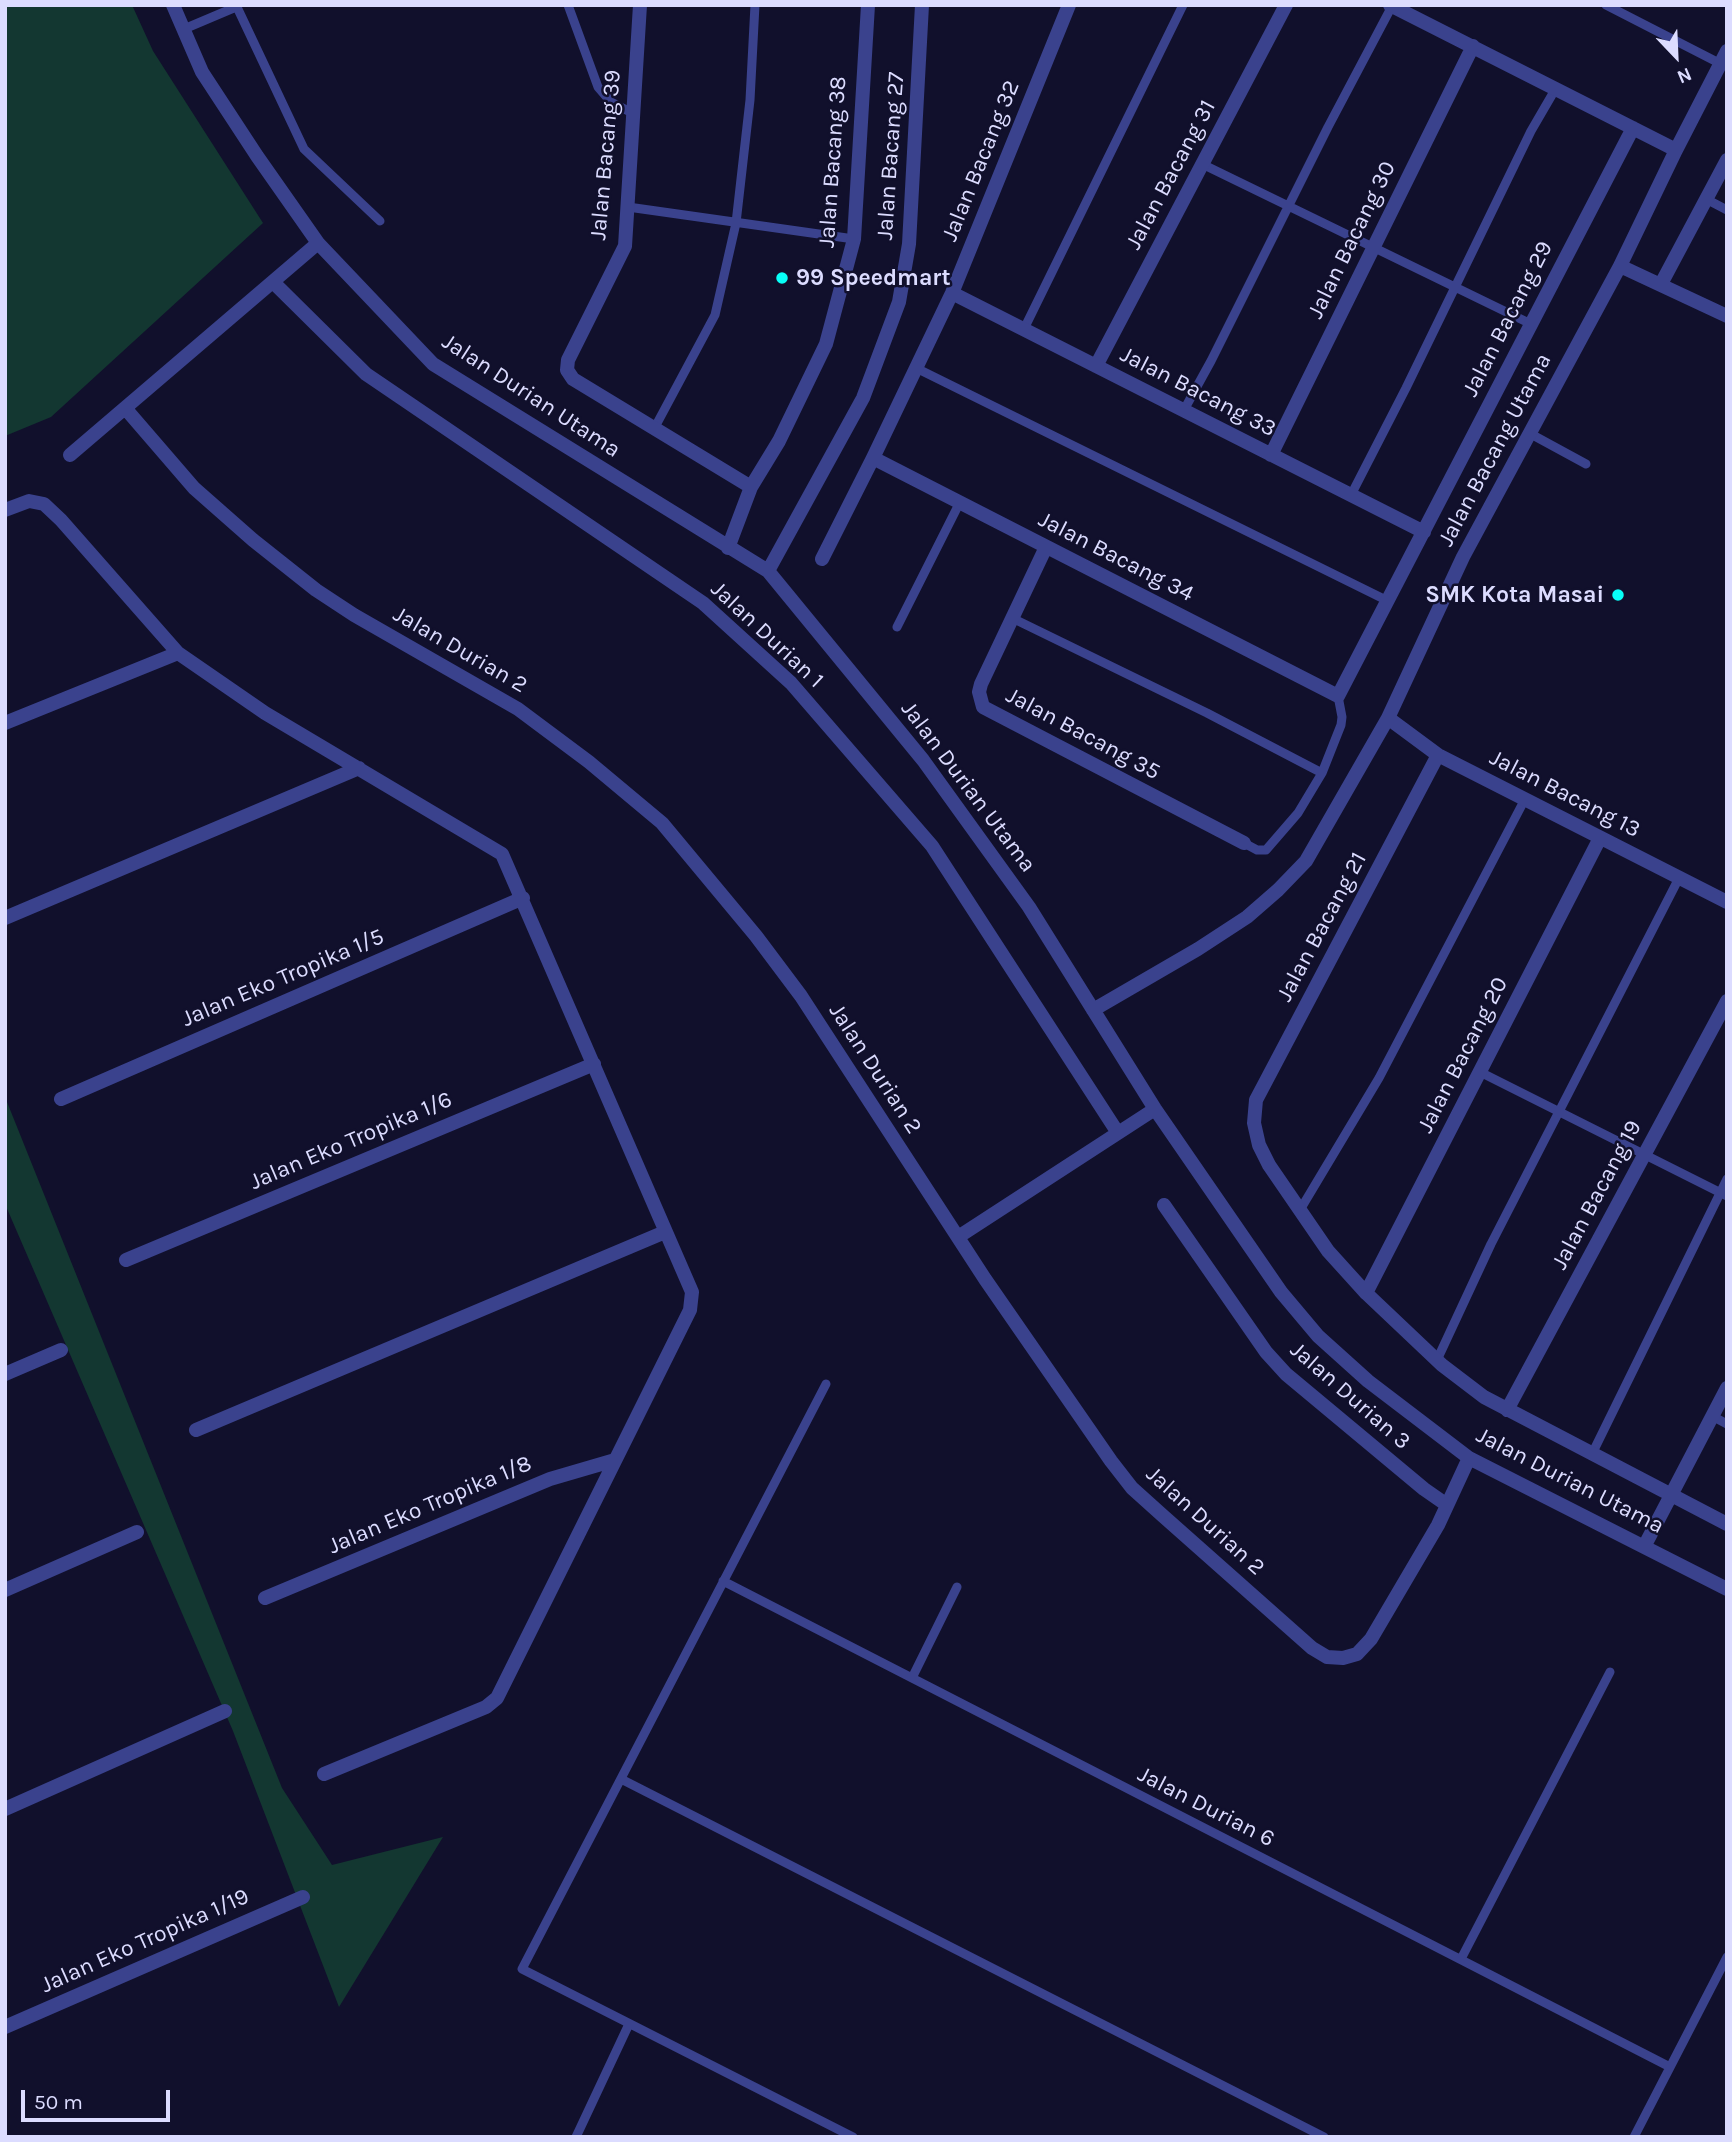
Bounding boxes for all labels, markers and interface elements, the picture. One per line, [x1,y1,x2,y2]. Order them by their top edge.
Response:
north arrow [1641,21,1711,91]
text: N [1674,63,1695,88]
street label: Jalan Bacang 39 [585,69,627,241]
street label: Jalan Bacang 27 [871,71,911,241]
street label: Jalan Bacang 38 [813,75,853,249]
street label: Jalan Bacang 32 [936,77,1026,245]
street label: Jalan Bacang 31 [1120,96,1222,254]
street label: Jalan Bacang 30 [1302,157,1402,323]
street label: Jalan Bacang 29 [1457,237,1559,401]
place label: 99 Speedmart [796,264,950,292]
marker: 99 Speedmart [774,270,790,286]
street label: Jalan Durian Utama [437,328,625,464]
street label: Jalan Bacang 33 [1115,341,1281,443]
street label: Jalan Bacang Utama [1432,349,1558,551]
street label: Jalan Bacang 34 [1034,506,1198,608]
street label: Jalan Durian 1 [705,576,829,694]
place label: SMK Kota Masai [1425,581,1604,609]
marker: SMK Kota Masai [1610,587,1626,603]
street label: Jalan Durian 2 [388,601,532,699]
street label: Jalan Bacang 35 [1001,682,1165,786]
street label: Jalan Durian Utama [895,696,1041,878]
street label: Jalan Bacang 13 [1485,744,1645,844]
street label: Jalan Bacang 21 [1271,848,1373,1006]
street label: Jalan Eko Tropika 1/5 [178,923,388,1033]
street label: Jalan Bacang 20 [1412,972,1514,1138]
street label: Jalan Durian 2 [823,999,927,1139]
street label: Jalan Eko Tropika 1/6 [246,1086,456,1196]
street label: Jalan Bacang 19 [1546,1116,1648,1274]
street label: Jalan Durian 3 [1284,1336,1416,1456]
street label: Jalan Durian Utama [1471,1422,1669,1540]
street label: Jalan Eko Tropika 1/8 [324,1450,536,1560]
street label: Jalan Durian 2 [1140,1461,1270,1581]
street label: Jalan Durian 6 [1133,1761,1279,1853]
street label: Jalan Eko Tropika 1/19 [37,1883,253,1999]
scale bar [24,2076,173,2120]
text: 50 m [34,2090,83,2114]

